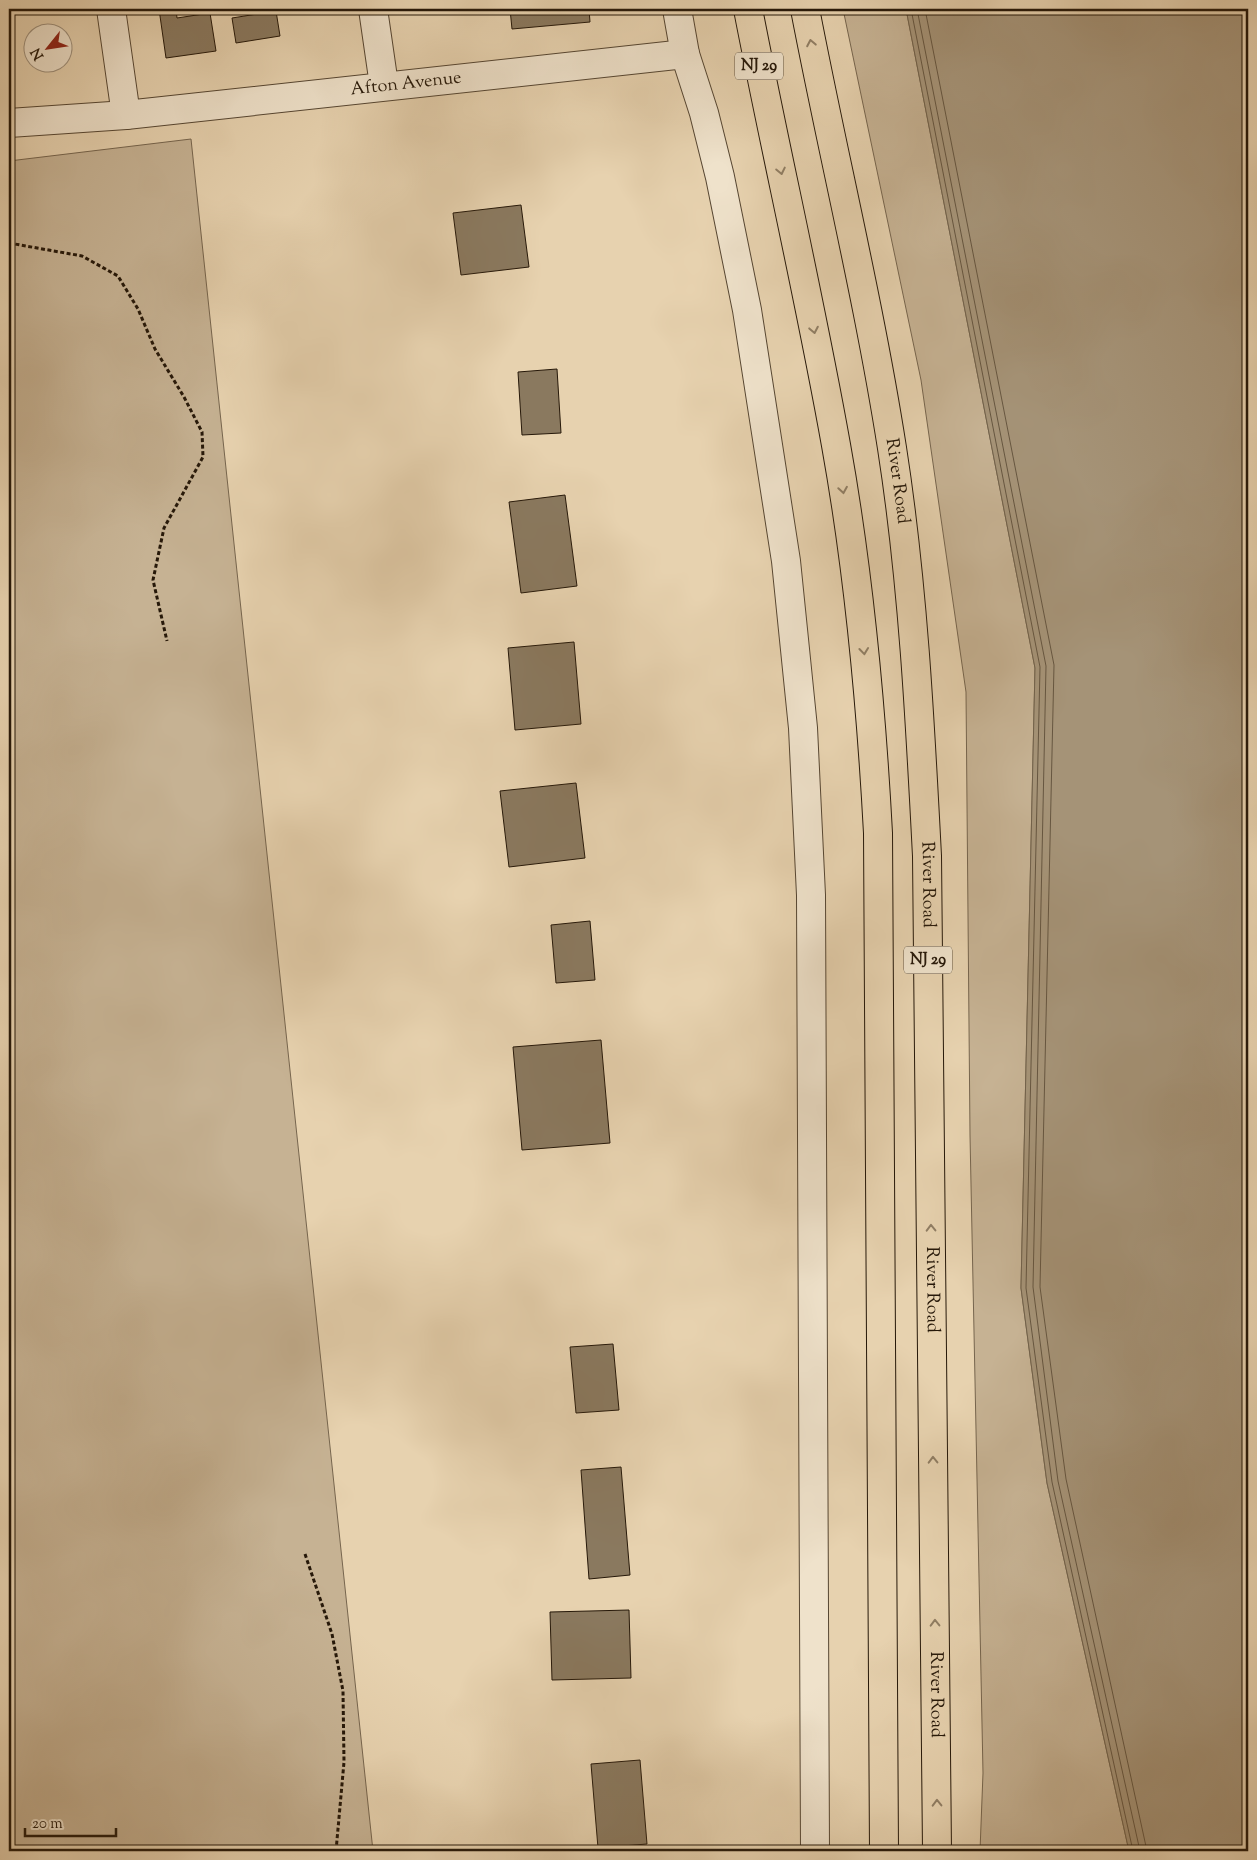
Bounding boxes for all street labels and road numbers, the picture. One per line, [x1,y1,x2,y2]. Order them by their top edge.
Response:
road number: NJ 29 [735,52,783,80]
street label: Afton Avenue [349,65,463,103]
street label: River Road [878,436,915,525]
street label: River Road [913,841,941,928]
road number: NJ 29 [904,946,952,974]
street label: River Road [918,1246,945,1333]
street label: River Road [922,1651,949,1738]

